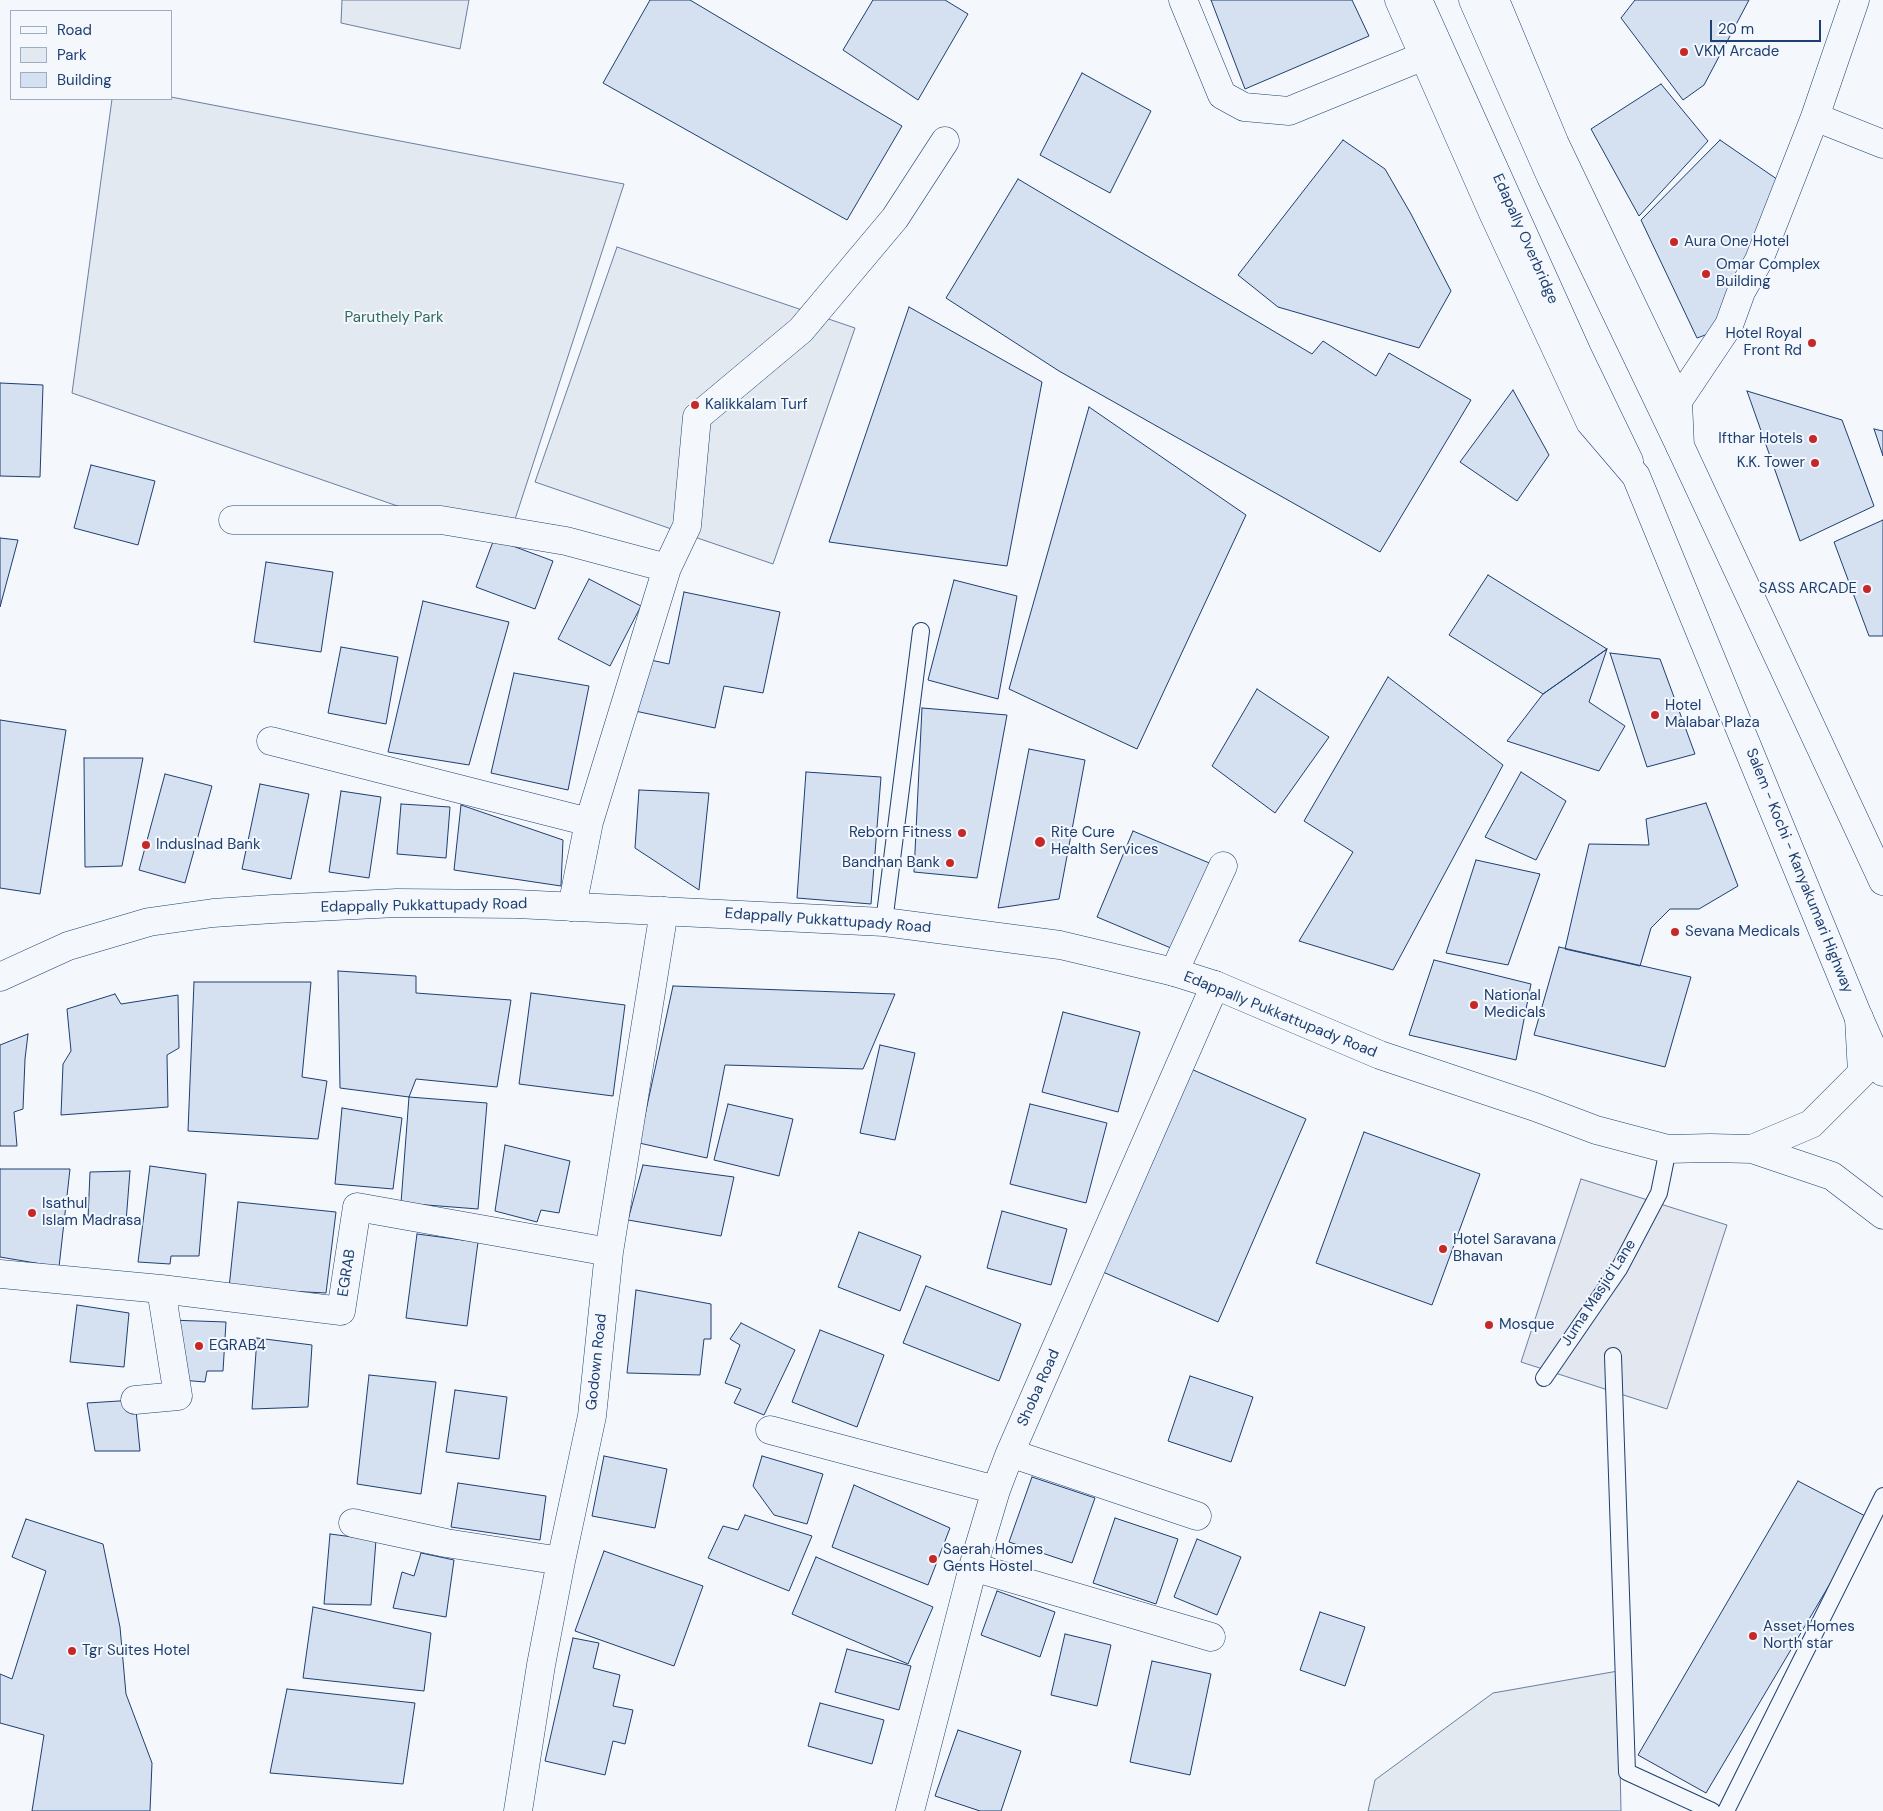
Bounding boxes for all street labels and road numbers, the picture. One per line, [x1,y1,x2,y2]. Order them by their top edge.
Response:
street label: Edapally Overbridge [1488,171,1562,307]
street label: Salem - Kochi - Kanyakumari Highway [1742,746,1856,996]
street label: Edappally Pukkattupady Road [320,895,528,917]
street label: Edappally Pukkattupady Road [724,905,932,937]
street label: Edappally Pukkattupady Road [1181,968,1379,1062]
street label: Juma Masjid Lane [1558,1236,1640,1350]
street label: EGRAB [334,1248,360,1298]
street label: Godown Road [583,1313,611,1411]
street label: Shoba Road [1014,1347,1064,1429]

